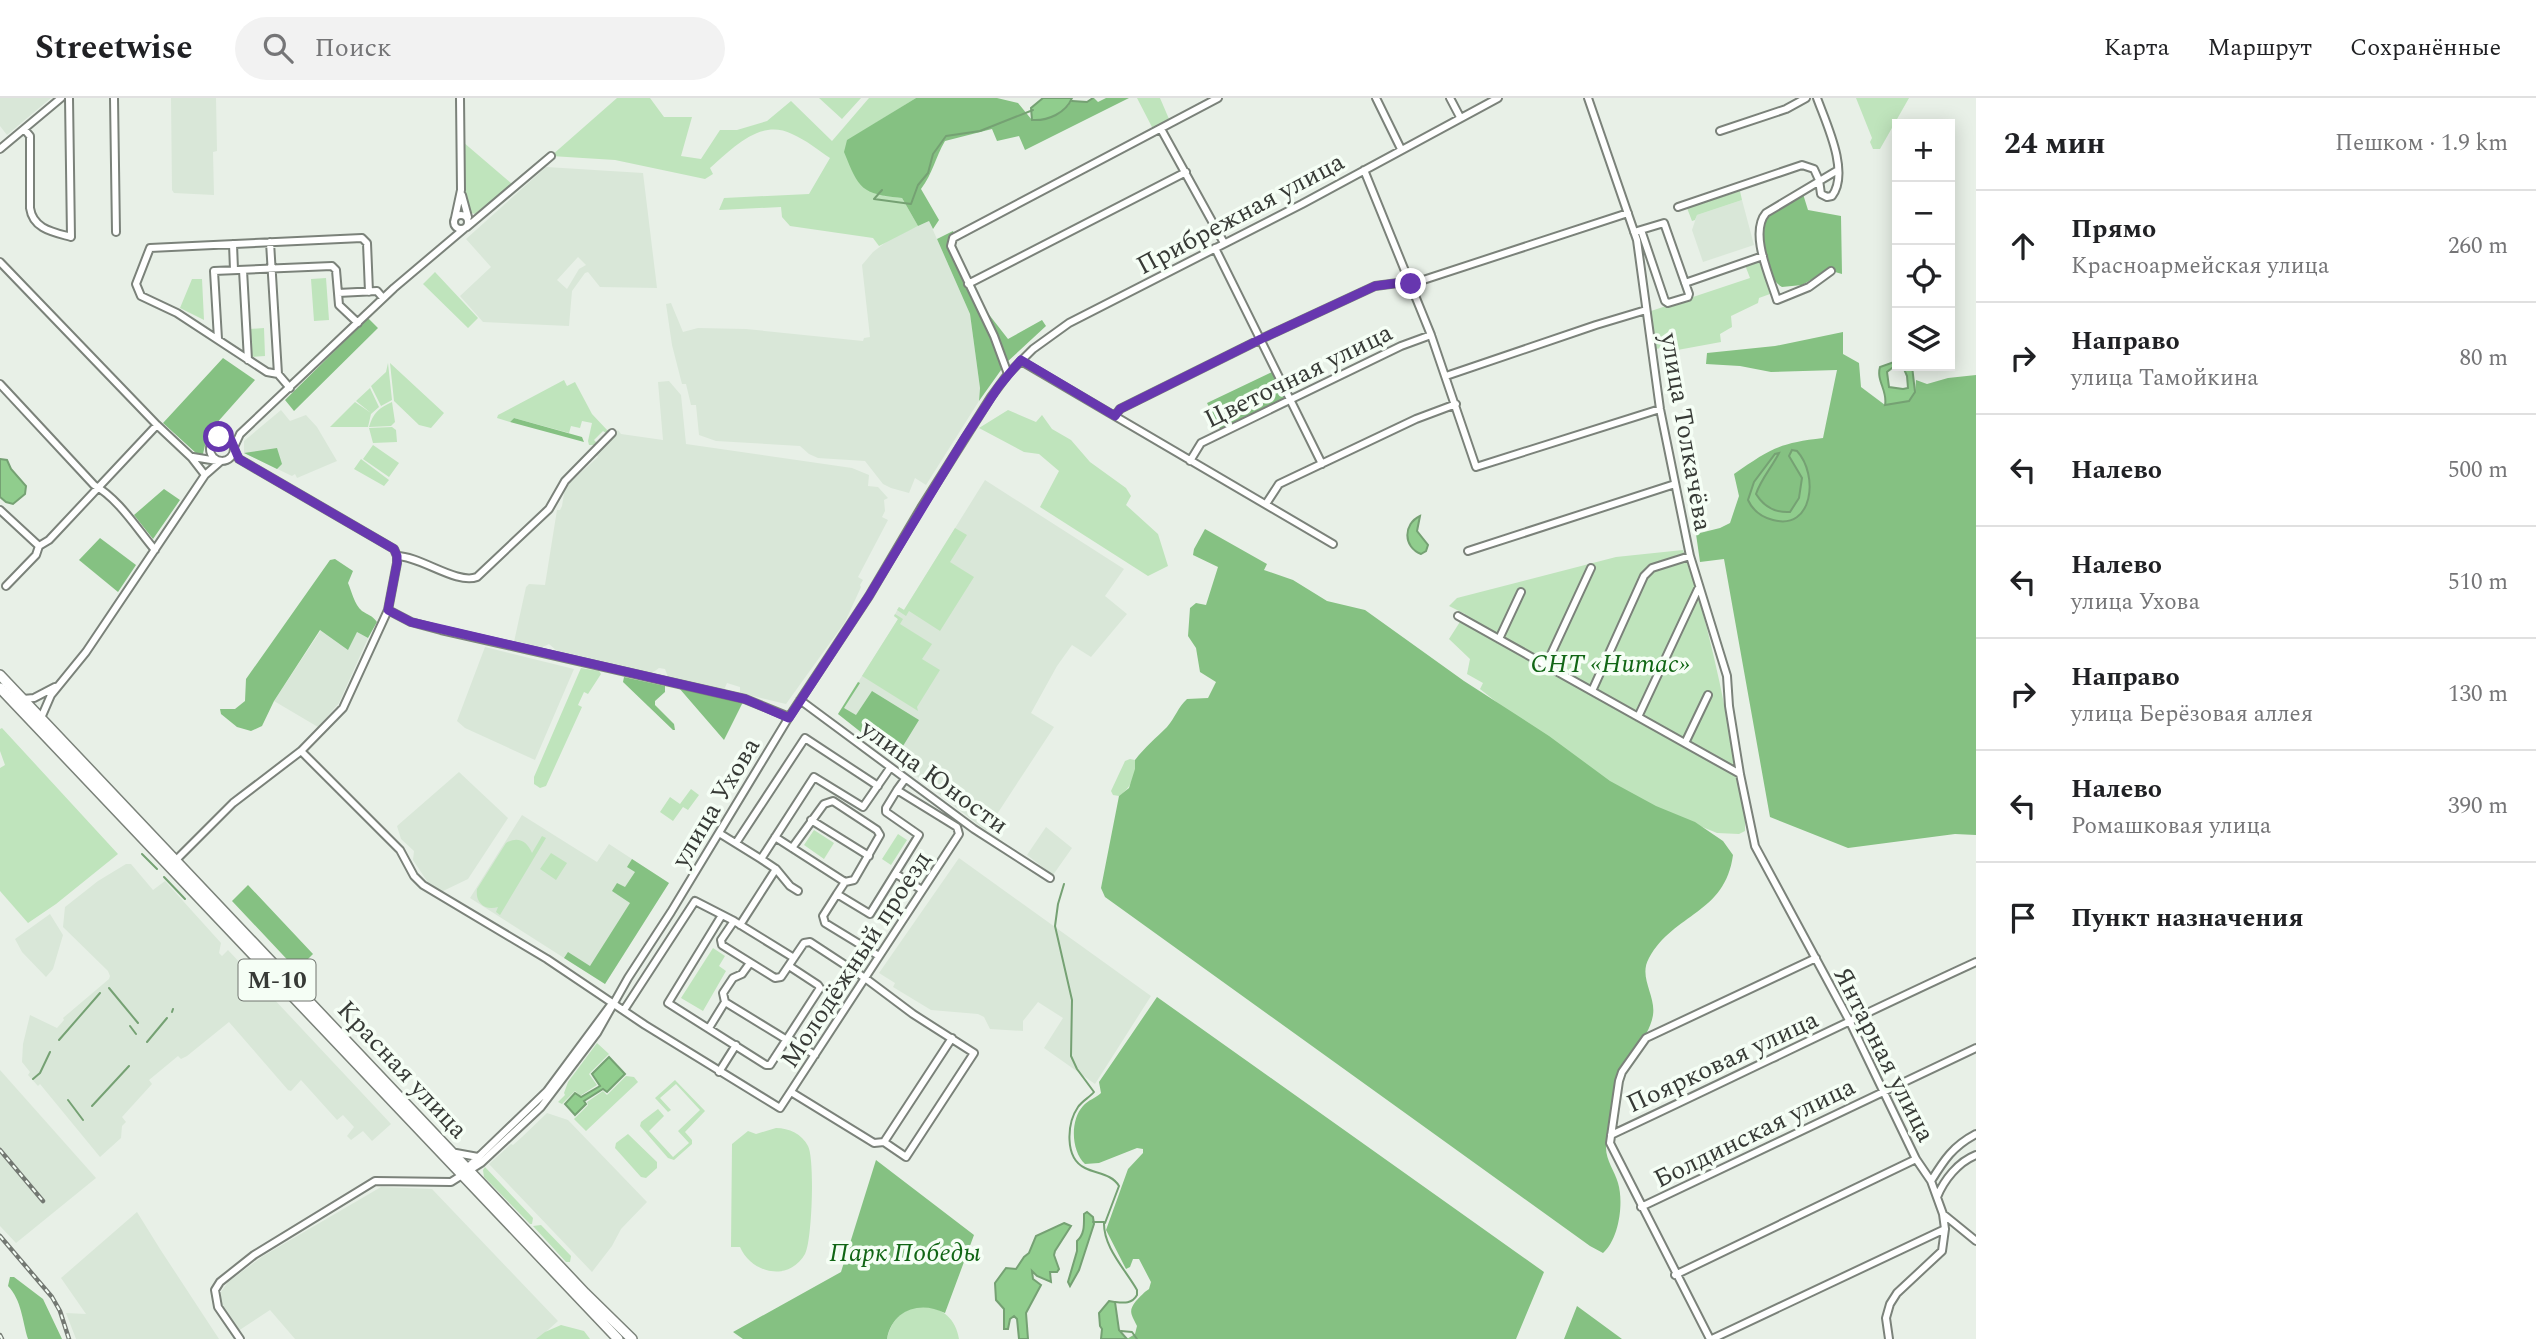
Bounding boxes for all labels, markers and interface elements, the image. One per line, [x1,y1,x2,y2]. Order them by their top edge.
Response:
search box [235,17,725,80]
text: Streetwise [35,23,193,73]
text: Поиск [315,28,392,68]
icon: search [259,29,297,67]
text: Карта [2104,30,2169,66]
text: Маршрут [2207,30,2312,66]
text: Сохранённые [2350,30,2501,66]
map controls [1892,119,1955,371]
button: + [1892,119,1955,182]
text: 24 мин [2004,121,2105,167]
text: Пешком · 1.9 km [2335,126,2508,161]
street label: Прибрежная улица [1129,142,1352,286]
button: − [1892,182,1955,245]
text: Прямо [2071,209,2156,249]
icon: ahead [2004,227,2042,265]
text: 260 m [2448,229,2508,264]
button: locate [1892,245,1955,308]
text: Красноармейская улица [2071,249,2329,284]
route end [1395,268,1426,299]
button: layers [1892,308,1955,371]
street label: Цветочная улица [1197,313,1400,439]
text: Направо [2071,321,2180,361]
street label: улица Толкачёва [1649,329,1723,535]
icon: right [2004,339,2042,377]
text: 80 m [2459,341,2508,376]
text: улица Тамойкина [2071,361,2259,396]
route start [203,421,234,452]
text: Налево [2071,450,2162,490]
icon: left [2004,451,2042,489]
text: 500 m [2448,453,2508,488]
text: Налево [2071,545,2162,585]
icon: left [2004,563,2042,601]
text: 510 m [2448,565,2508,600]
text: улица Ухова [2071,585,2200,620]
park label: СНТ «Нитас» [1530,644,1690,684]
text: Направо [2071,657,2180,697]
icon: right [2004,675,2042,713]
text: 130 m [2448,677,2508,712]
text: улица Берёзовая аллея [2071,697,2313,732]
street label: улица Юности [851,709,1017,844]
street label: улица Ухова [661,729,771,876]
text: Налево [2071,769,2162,809]
icon: left [2004,787,2042,825]
text: 390 m [2448,789,2508,824]
text: Ромашковая улица [2071,809,2271,844]
street label: Молодёжный проезд [770,843,941,1076]
text: Пункт назначения [2071,898,2304,938]
icon: arrive [2004,899,2042,937]
road number: М-10 [238,960,316,1000]
street label: Янтарная улица [1823,960,1946,1149]
street label: Красная улица [327,991,478,1148]
street label: Поярковая улица [1620,1000,1825,1124]
street label: Болдинская улица [1647,1067,1862,1199]
park label: Парк Победы [829,1233,981,1273]

